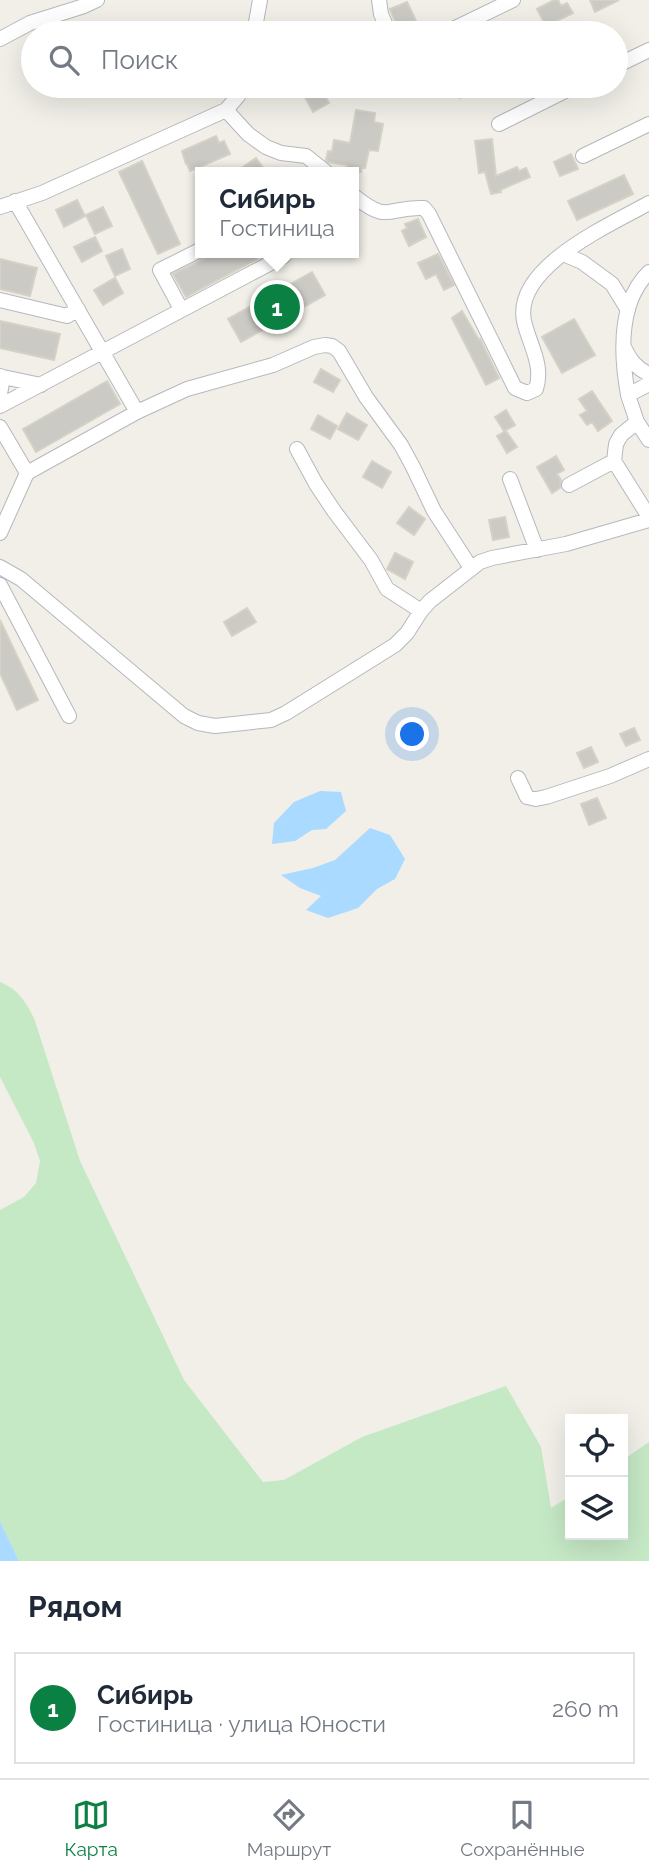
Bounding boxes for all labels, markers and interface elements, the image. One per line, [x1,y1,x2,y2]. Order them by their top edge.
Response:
search box [21,21,628,98]
icon: search [45,41,83,79]
text: Поиск [101,45,178,75]
popup [195,167,359,258]
text: Сибирь [219,184,315,214]
text: Гостиница [219,214,335,241]
pin: 1 [254,281,300,333]
your location [395,717,429,751]
map controls [565,1414,628,1540]
button: locate [565,1414,628,1477]
button: layers [565,1477,628,1540]
text: Рядом [28,1589,122,1624]
text: Сибирь [97,1680,193,1710]
text: 1 [47,1695,59,1722]
text: 260 m [552,1695,619,1722]
text: Гостиница · улица Юности [97,1710,386,1737]
tab: Карта [64,1796,118,1860]
tab: Маршрут [247,1796,331,1860]
tab: Сохранённые [460,1796,585,1860]

